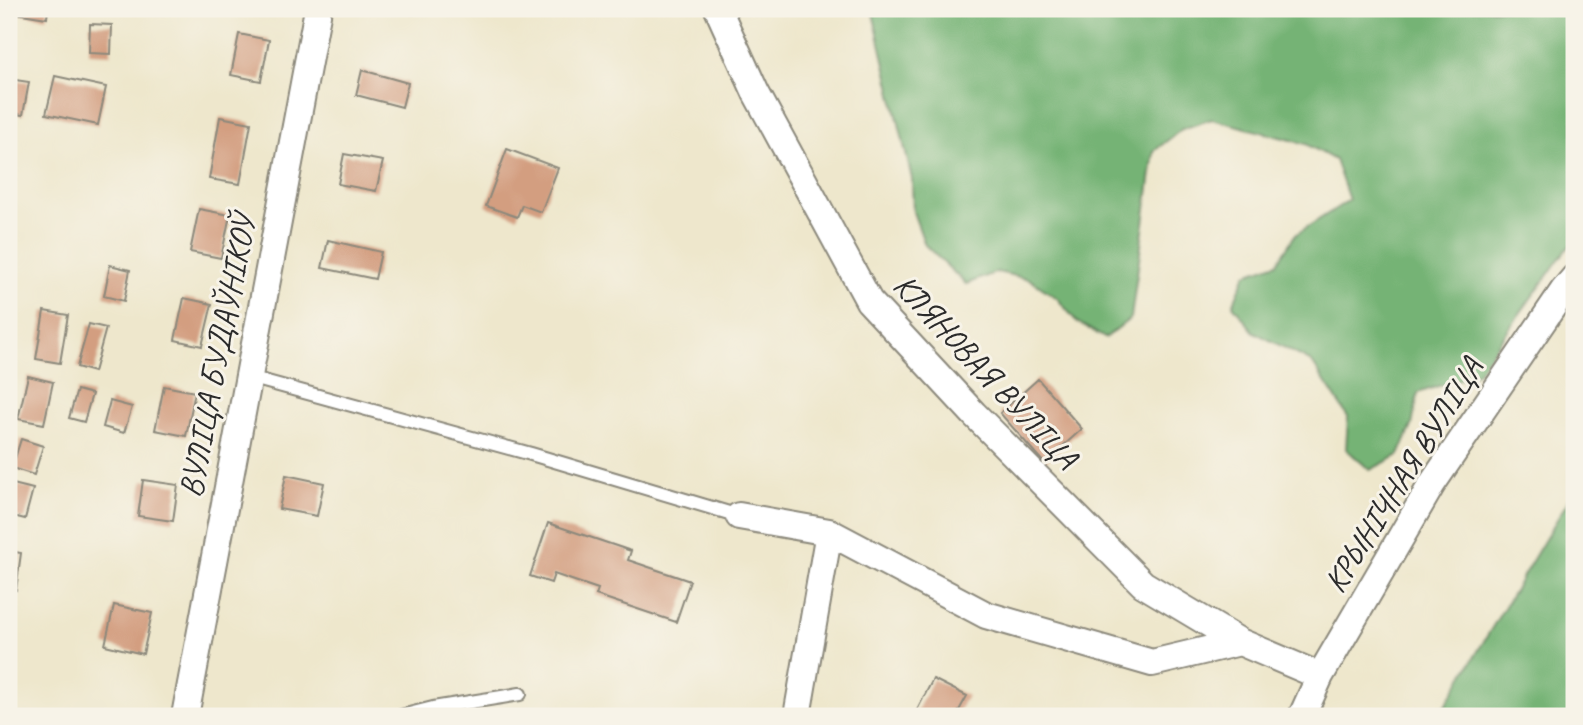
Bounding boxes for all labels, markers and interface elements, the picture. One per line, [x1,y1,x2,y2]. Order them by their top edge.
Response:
street label: ВУЛІЦА БУДАЎНІКОЎ [169,206,266,501]
street label: КЛЯНОВАЯ ВУЛІЦА [885,265,1088,478]
street label: КРЫНІЧНАЯ ВУЛІЦА [1314,349,1493,600]

